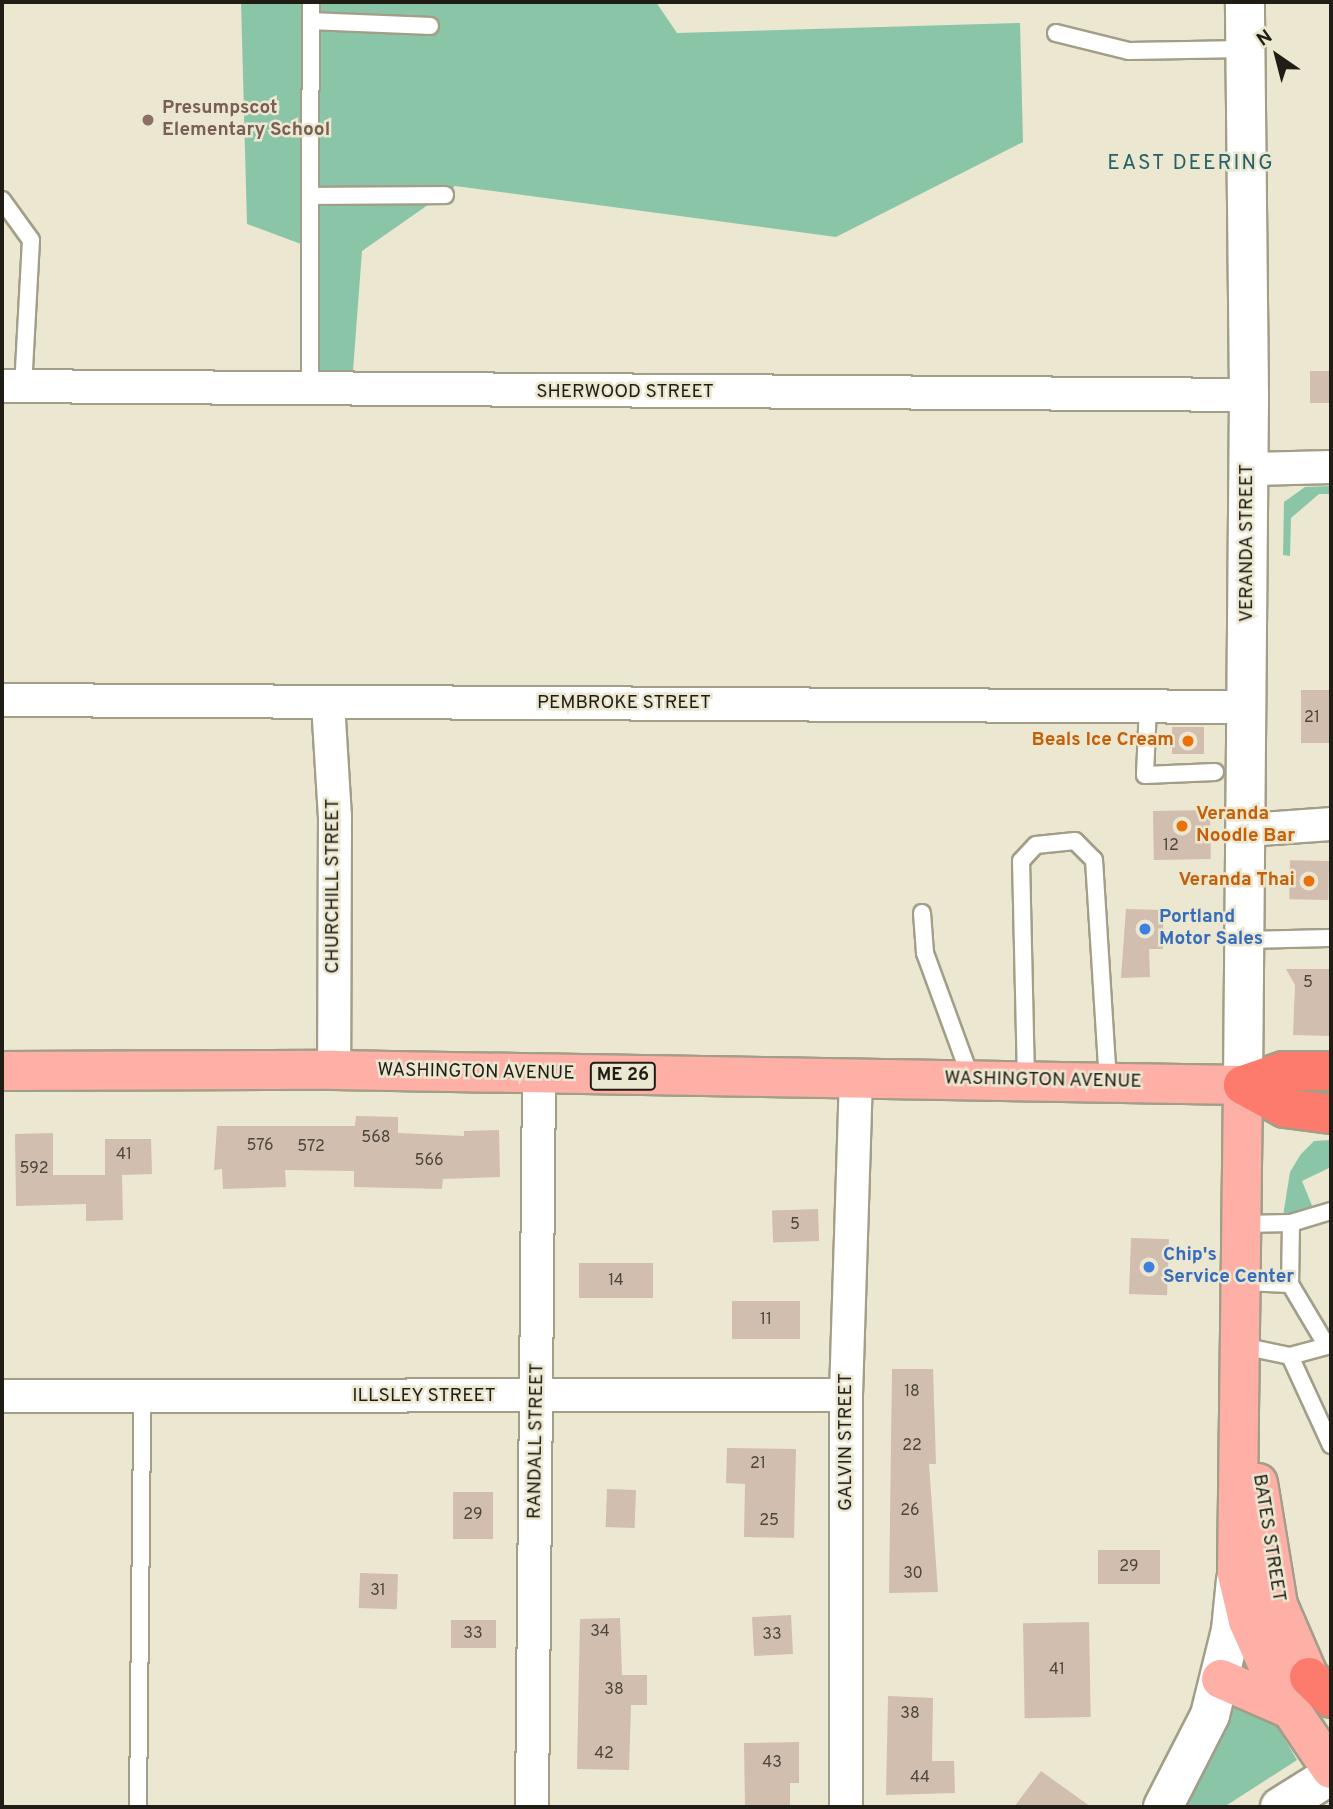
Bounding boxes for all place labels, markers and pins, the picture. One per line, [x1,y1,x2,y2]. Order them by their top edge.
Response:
place label: Presumpscot Elementary School [162,98,330,142]
marker: Presumpscot Elementary School [140,112,156,128]
place label: Beals Ice Cream [1031,730,1174,752]
marker: Beals Ice Cream [1180,733,1196,749]
place label: Veranda Noodle Bar [1196,804,1295,848]
marker: Veranda Noodle Bar [1174,818,1190,834]
place label: Veranda Thai [1178,870,1295,892]
marker: Veranda Thai [1301,873,1317,889]
place label: Portland Motor Sales [1159,907,1263,951]
marker: Portland Motor Sales [1137,921,1153,937]
place label: Chip's Service Center [1163,1245,1294,1289]
marker: Chip's Service Center [1141,1259,1157,1275]

